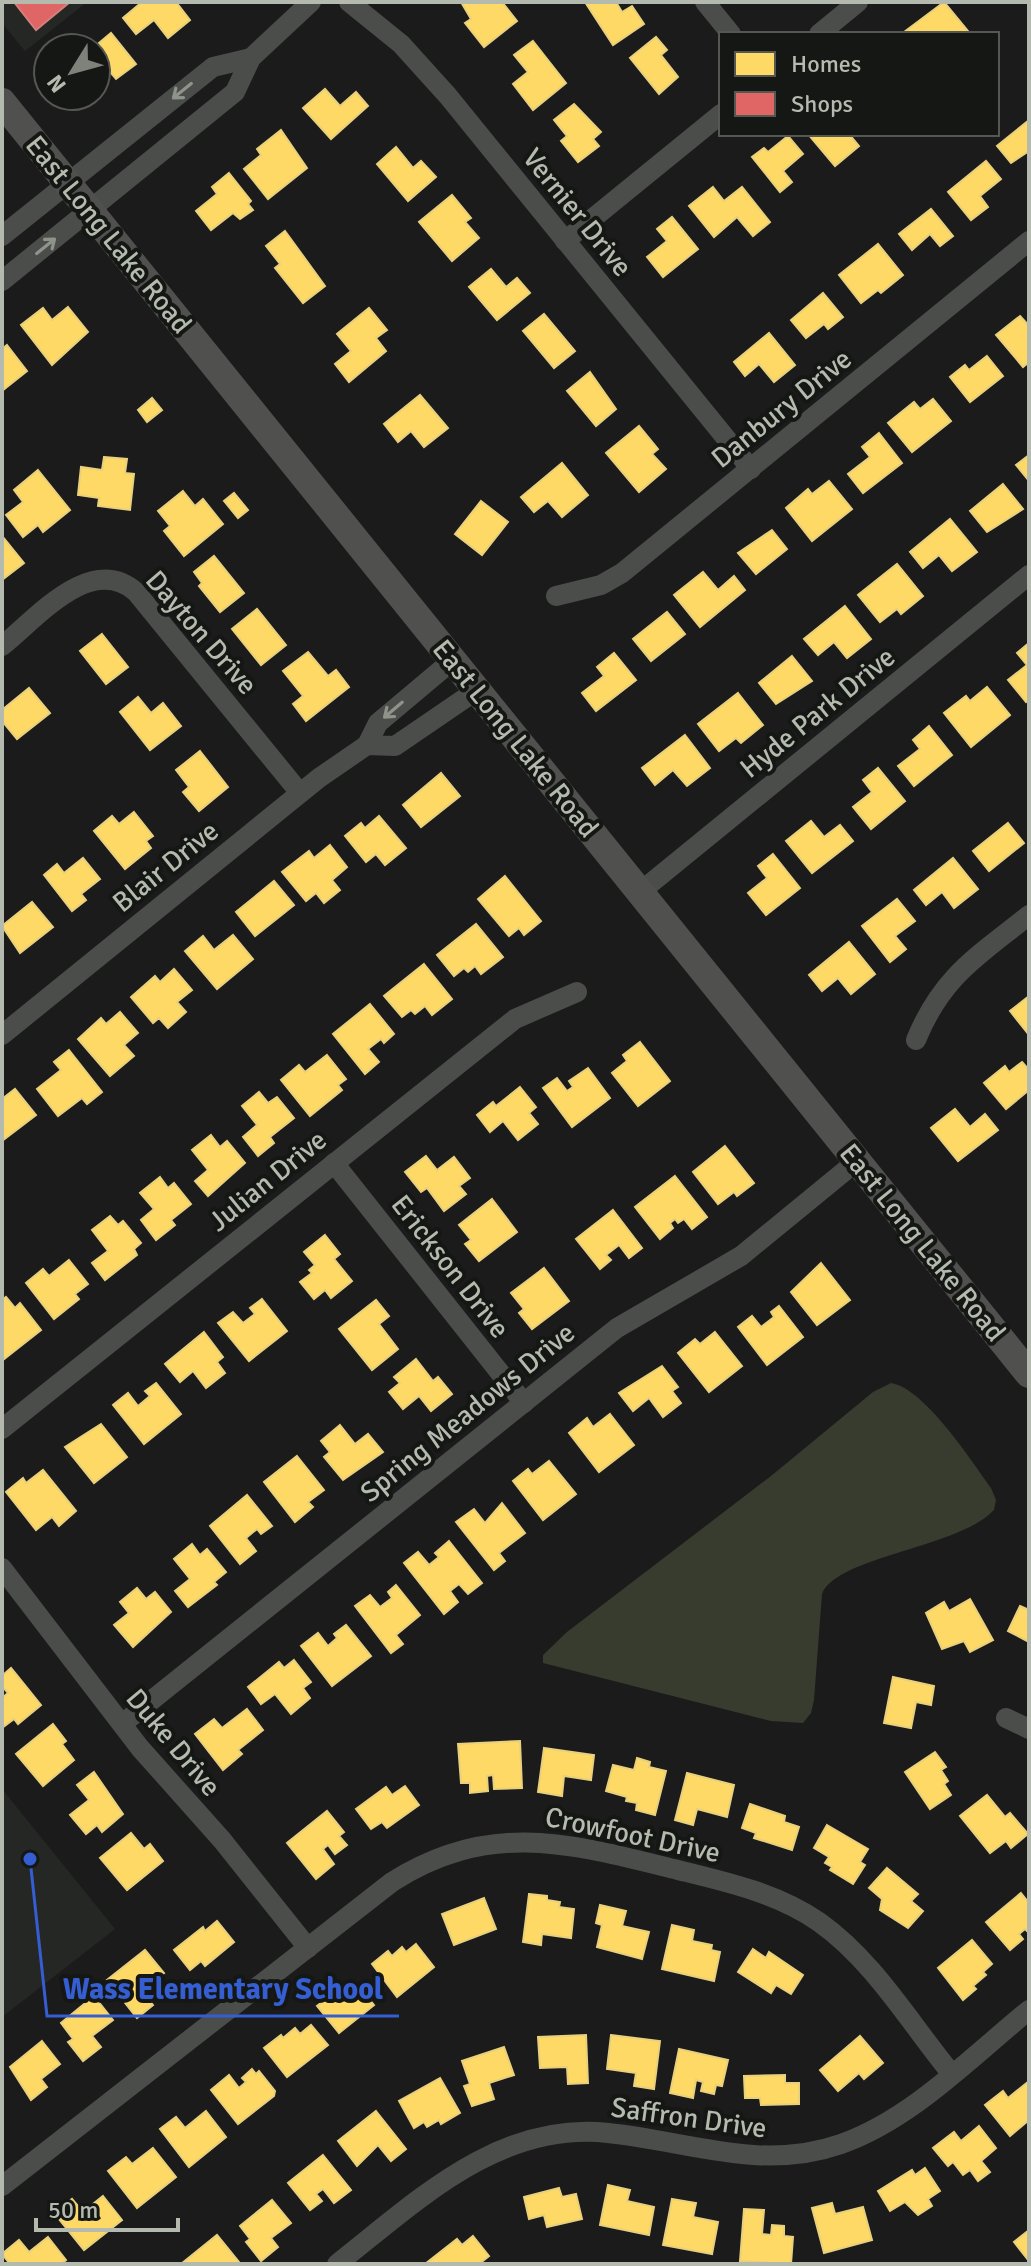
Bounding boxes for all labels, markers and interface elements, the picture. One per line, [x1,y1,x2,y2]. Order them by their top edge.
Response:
north arrow [32,32,112,112]
legend [719,32,999,136]
text: Homes [791,49,861,79]
text: N [41,69,72,98]
one-way arrow [172,82,193,100]
text: Shops [791,89,853,119]
street label: East Long Lake Road [18,129,198,340]
street label: Vernier Drive [515,142,639,284]
one-way arrow [35,237,56,255]
street label: Danbury Drive [705,342,859,476]
street label: Dayton Drive [138,564,264,702]
street label: East Long Lake Road [425,633,605,844]
street label: Hyde Park Drive [733,640,902,786]
one-way arrow [384,701,404,719]
street label: Blair Drive [106,814,225,920]
street label: Julian Drive [202,1123,333,1239]
street label: East Long Lake Road [832,1137,1012,1348]
street label: Erickson Drive [384,1188,517,1345]
street label: Spring Meadows Drive [354,1316,582,1510]
street label: Duke Drive [119,1682,228,1803]
street label: Crowfoot Drive [542,1800,723,1870]
callout: Wass Elementary School [47,1962,399,2016]
text: Wass Elementary School [63,1971,383,2008]
street label: Saffron Drive [609,2090,769,2146]
scale bar [36,2182,178,2232]
text: 50 m [48,2195,98,2225]

